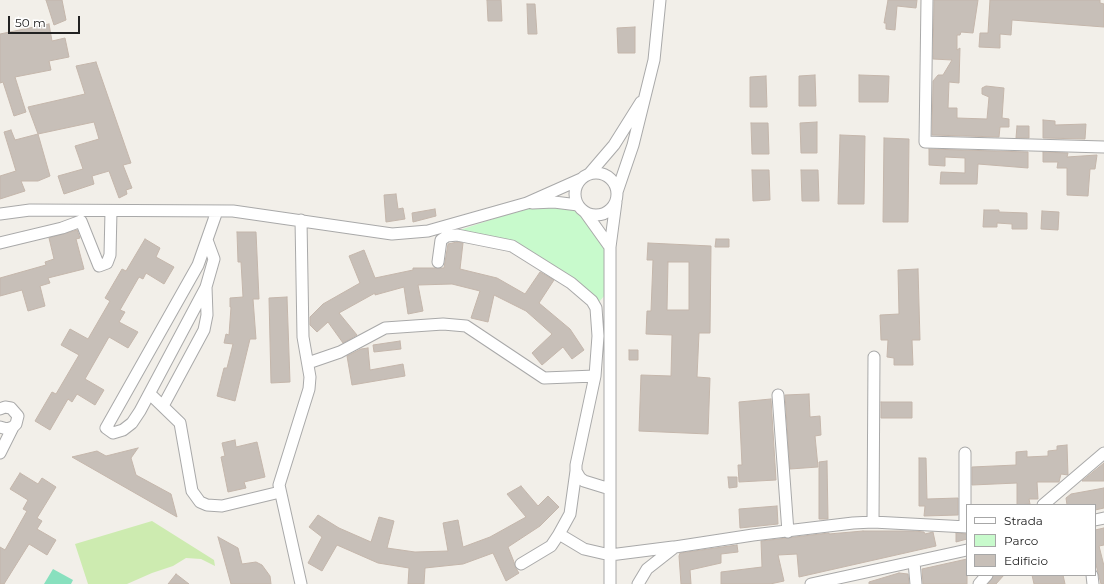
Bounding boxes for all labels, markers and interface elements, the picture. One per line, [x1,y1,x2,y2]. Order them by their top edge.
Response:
scale bar [10,8,82,34]
text: 50 m [15,15,46,30]
legend [966,504,1096,576]
text: Strada [1004,513,1043,528]
text: Parco [1004,533,1038,548]
text: Edificio [1004,553,1048,568]

